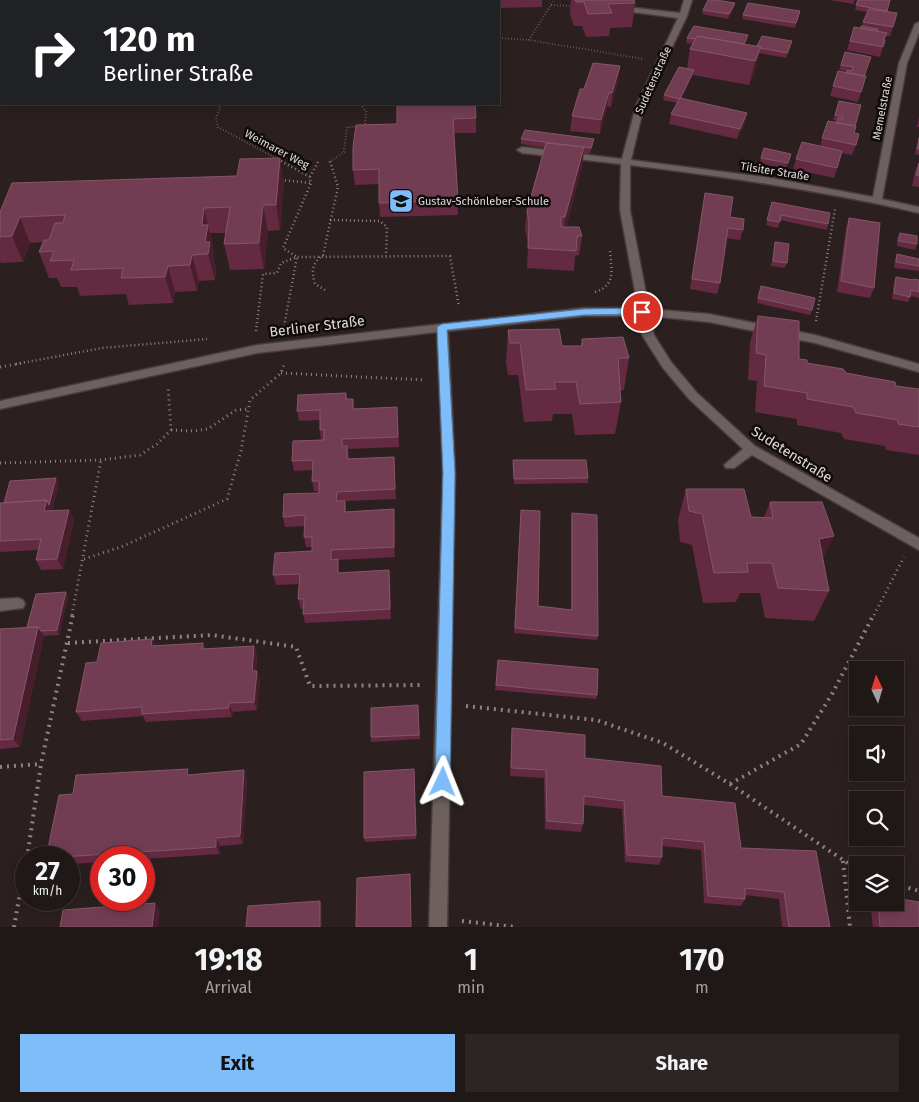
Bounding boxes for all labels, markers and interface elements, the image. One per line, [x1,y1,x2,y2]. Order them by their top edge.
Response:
text: 120 m [103,18,196,60]
icon: right [20,20,85,85]
street label: Sudetenstraße [633,44,674,116]
text: Berliner Straße [103,60,253,87]
street label: Memelstraße [870,75,895,141]
street label: Weimarer Weg [242,127,312,172]
street label: Tilsiter Straße [740,160,810,183]
school or university icon: Gustav-Schönleber-Schule [388,188,414,214]
place label: Gustav-Schönleber-Schule [418,195,549,208]
pin [621,291,663,333]
icon: arrive [628,298,656,326]
street label: Berliner Straße [269,312,366,341]
street label: Sudetenstraße [748,423,835,486]
north arrow [849,661,904,716]
map controls [849,661,904,911]
button: sound [849,726,904,781]
position arrow [416,755,468,807]
button: search [849,791,904,846]
speed limit sign: 30 [90,846,155,911]
button: layers [849,856,904,911]
text: 27 [35,857,60,887]
text: km/h [33,884,62,898]
text: 19:18 [194,942,263,978]
text: 1 [464,942,478,978]
text: 170 [679,942,725,978]
text: Arrival [205,978,252,997]
text: min [457,978,485,997]
text: m [695,978,709,997]
button: Exit [20,1034,455,1092]
button: Share [465,1034,899,1092]

